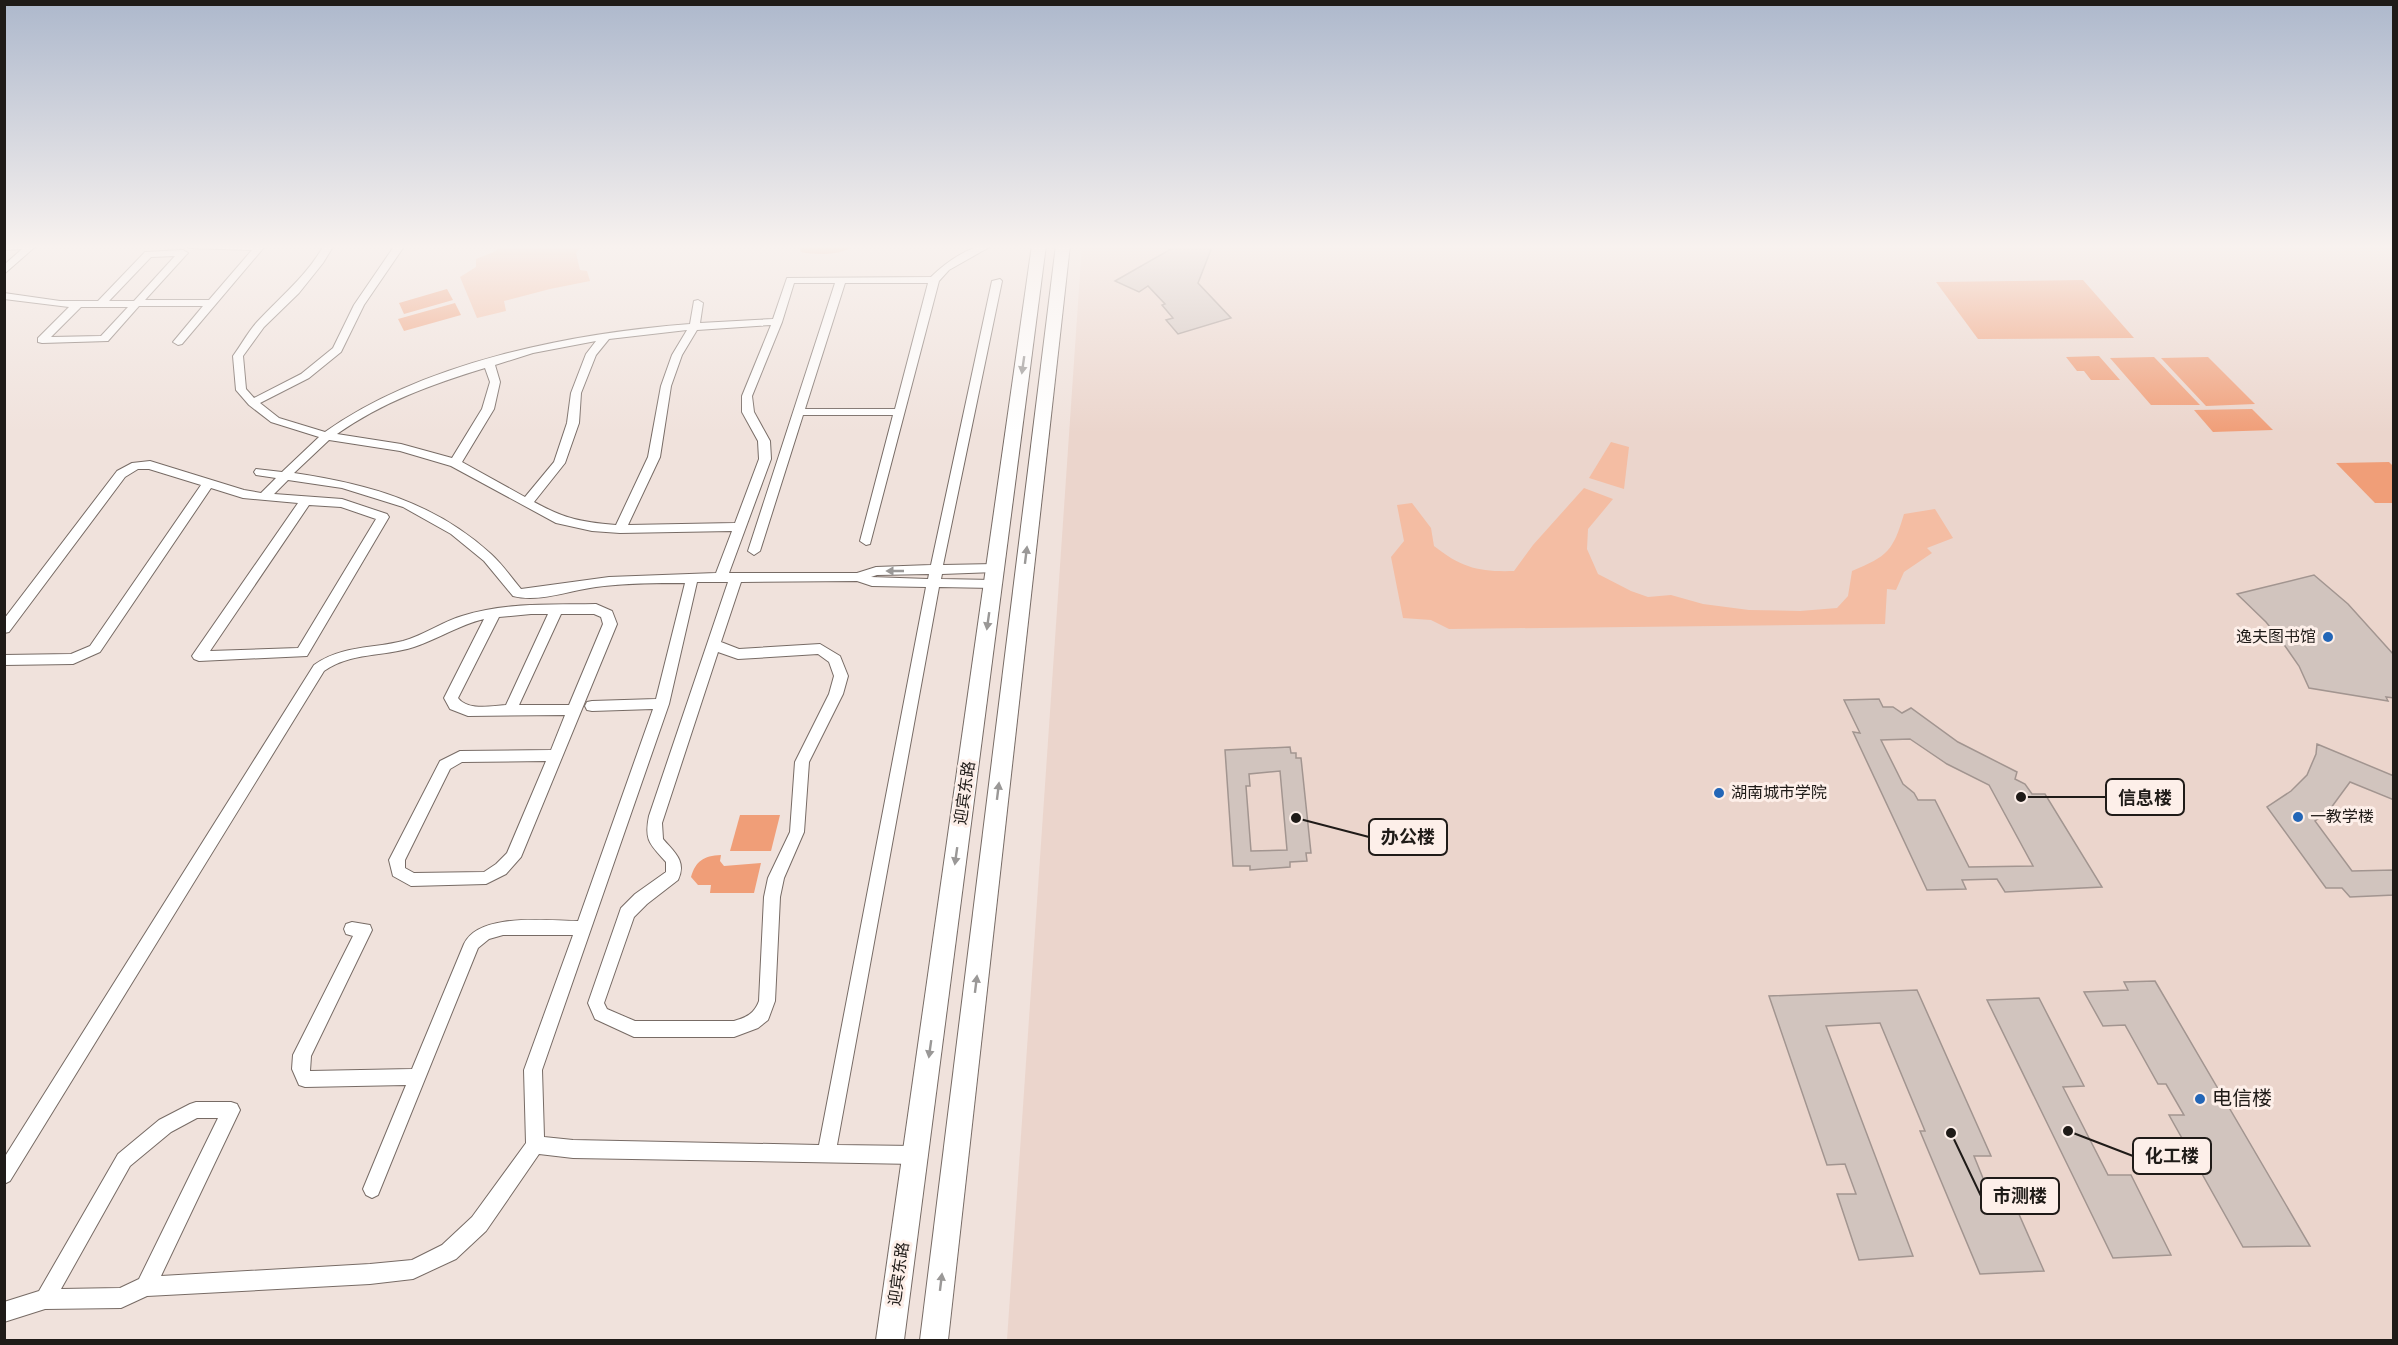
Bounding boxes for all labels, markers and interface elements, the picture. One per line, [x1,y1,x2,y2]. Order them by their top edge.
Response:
one-way arrow [1018,356,1028,375]
one-way arrow [1021,546,1031,565]
one-way arrow [886,566,905,576]
one-way arrow [984,611,993,630]
place label: 逸夫图书馆 [2236,627,2316,647]
marker: 逸夫图书馆 [2321,630,2335,644]
street label: 迎宾东路 [951,760,979,826]
callout: 信息楼 [2106,779,2184,815]
one-way arrow [993,781,1003,800]
place label: 湖南城市学院 [1731,783,1827,803]
marker: 湖南城市学院 [1712,786,1726,800]
text: 信息楼 [2118,787,2172,809]
place label: 一教学楼 [2310,807,2374,827]
marker: 一教学楼 [2291,810,2305,824]
callout: 办公楼 [1369,819,1447,855]
text: 办公楼 [1381,826,1435,848]
one-way arrow [952,846,961,865]
one-way arrow [971,975,980,994]
one-way arrow [925,1039,934,1058]
place label: 电信楼 [2212,1087,2272,1111]
marker: 电信楼 [2193,1092,2207,1106]
callout: 化工楼 [2133,1138,2211,1174]
text: 化工楼 [2145,1145,2199,1167]
callout: 市测楼 [1981,1178,2059,1214]
text: 市测楼 [1993,1185,2047,1207]
street label: 迎宾东路 [885,1241,913,1307]
one-way arrow [936,1273,946,1292]

